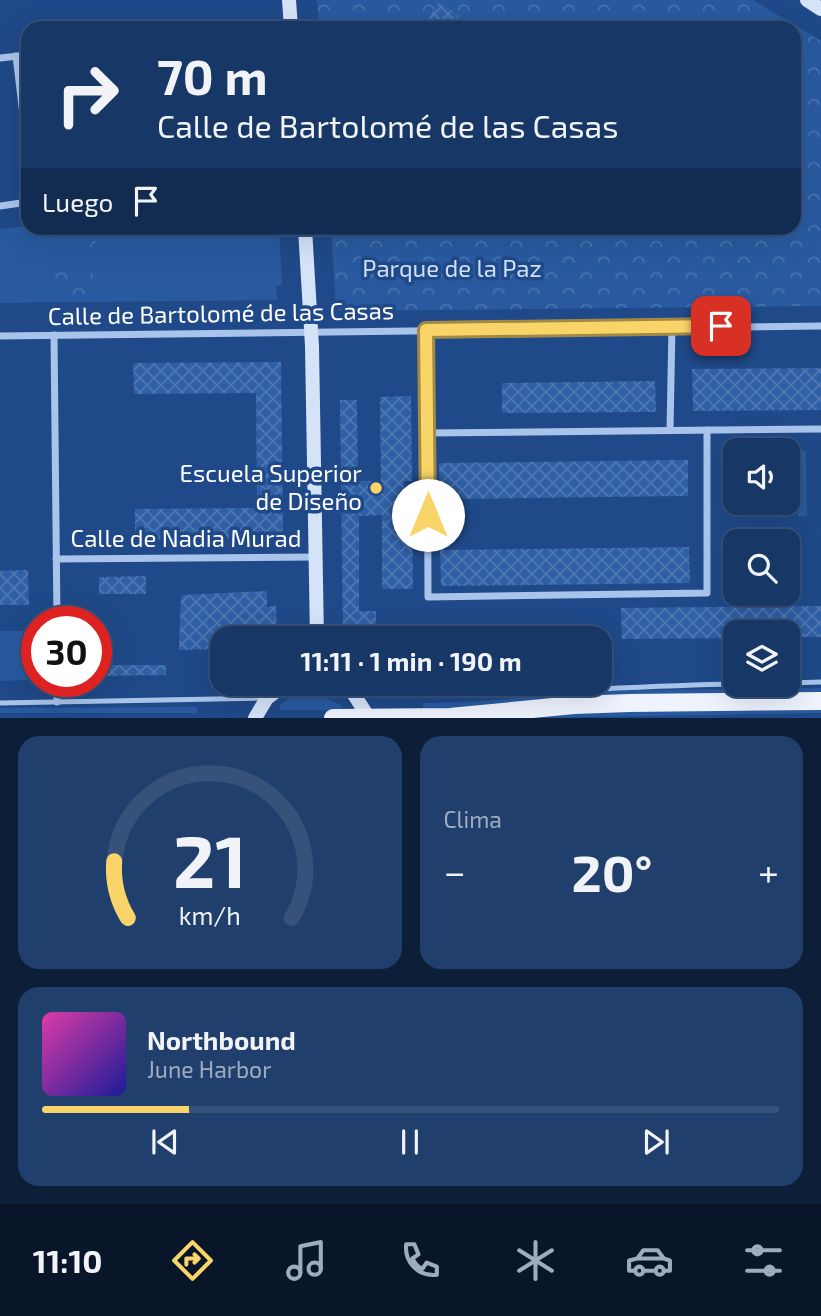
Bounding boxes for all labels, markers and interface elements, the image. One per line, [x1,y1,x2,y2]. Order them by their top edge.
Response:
text: 70 m [157,46,268,105]
icon: right [42,49,133,140]
text: Calle de Bartolomé de las Casas [157,106,618,144]
icon: arrive [127,182,165,220]
text: Luego [42,186,113,217]
park label: Parque de la Paz [362,253,542,282]
street label: Calle de Bartolomé de las Casas [48,295,394,330]
pin [691,296,751,356]
icon: arrive [702,307,740,345]
map controls [723,438,800,697]
button: sound [723,438,800,515]
place label: Escuela Superior de Diseño [180,458,362,515]
position arrow [391,478,465,552]
marker: Escuela Superior de Diseño [368,480,384,496]
street label: Calle de Nadia Murad [71,523,301,552]
button: search [723,529,800,606]
speed limit sign: 30 [21,606,112,697]
button: layers [723,620,800,697]
text: 11:11 · 1 min · 190 m [300,645,522,676]
text: Clima [444,805,502,833]
text: 21 [173,816,247,904]
text: 20° [571,840,652,902]
text: − [444,848,466,894]
text: + [758,848,779,894]
text: km/h [179,900,241,930]
text: Northbound [147,1024,296,1055]
text: June Harbor [147,1055,271,1083]
icon: previous [146,1123,184,1161]
icon: pause [391,1123,429,1161]
icon: next [637,1123,675,1161]
icon: directions [168,1236,217,1285]
icon: music [282,1236,331,1285]
icon: phone [396,1236,445,1285]
icon: climate [511,1236,560,1285]
icon: car [625,1236,674,1285]
icon: filters [739,1236,788,1285]
text: 11:10 [33,1241,103,1279]

